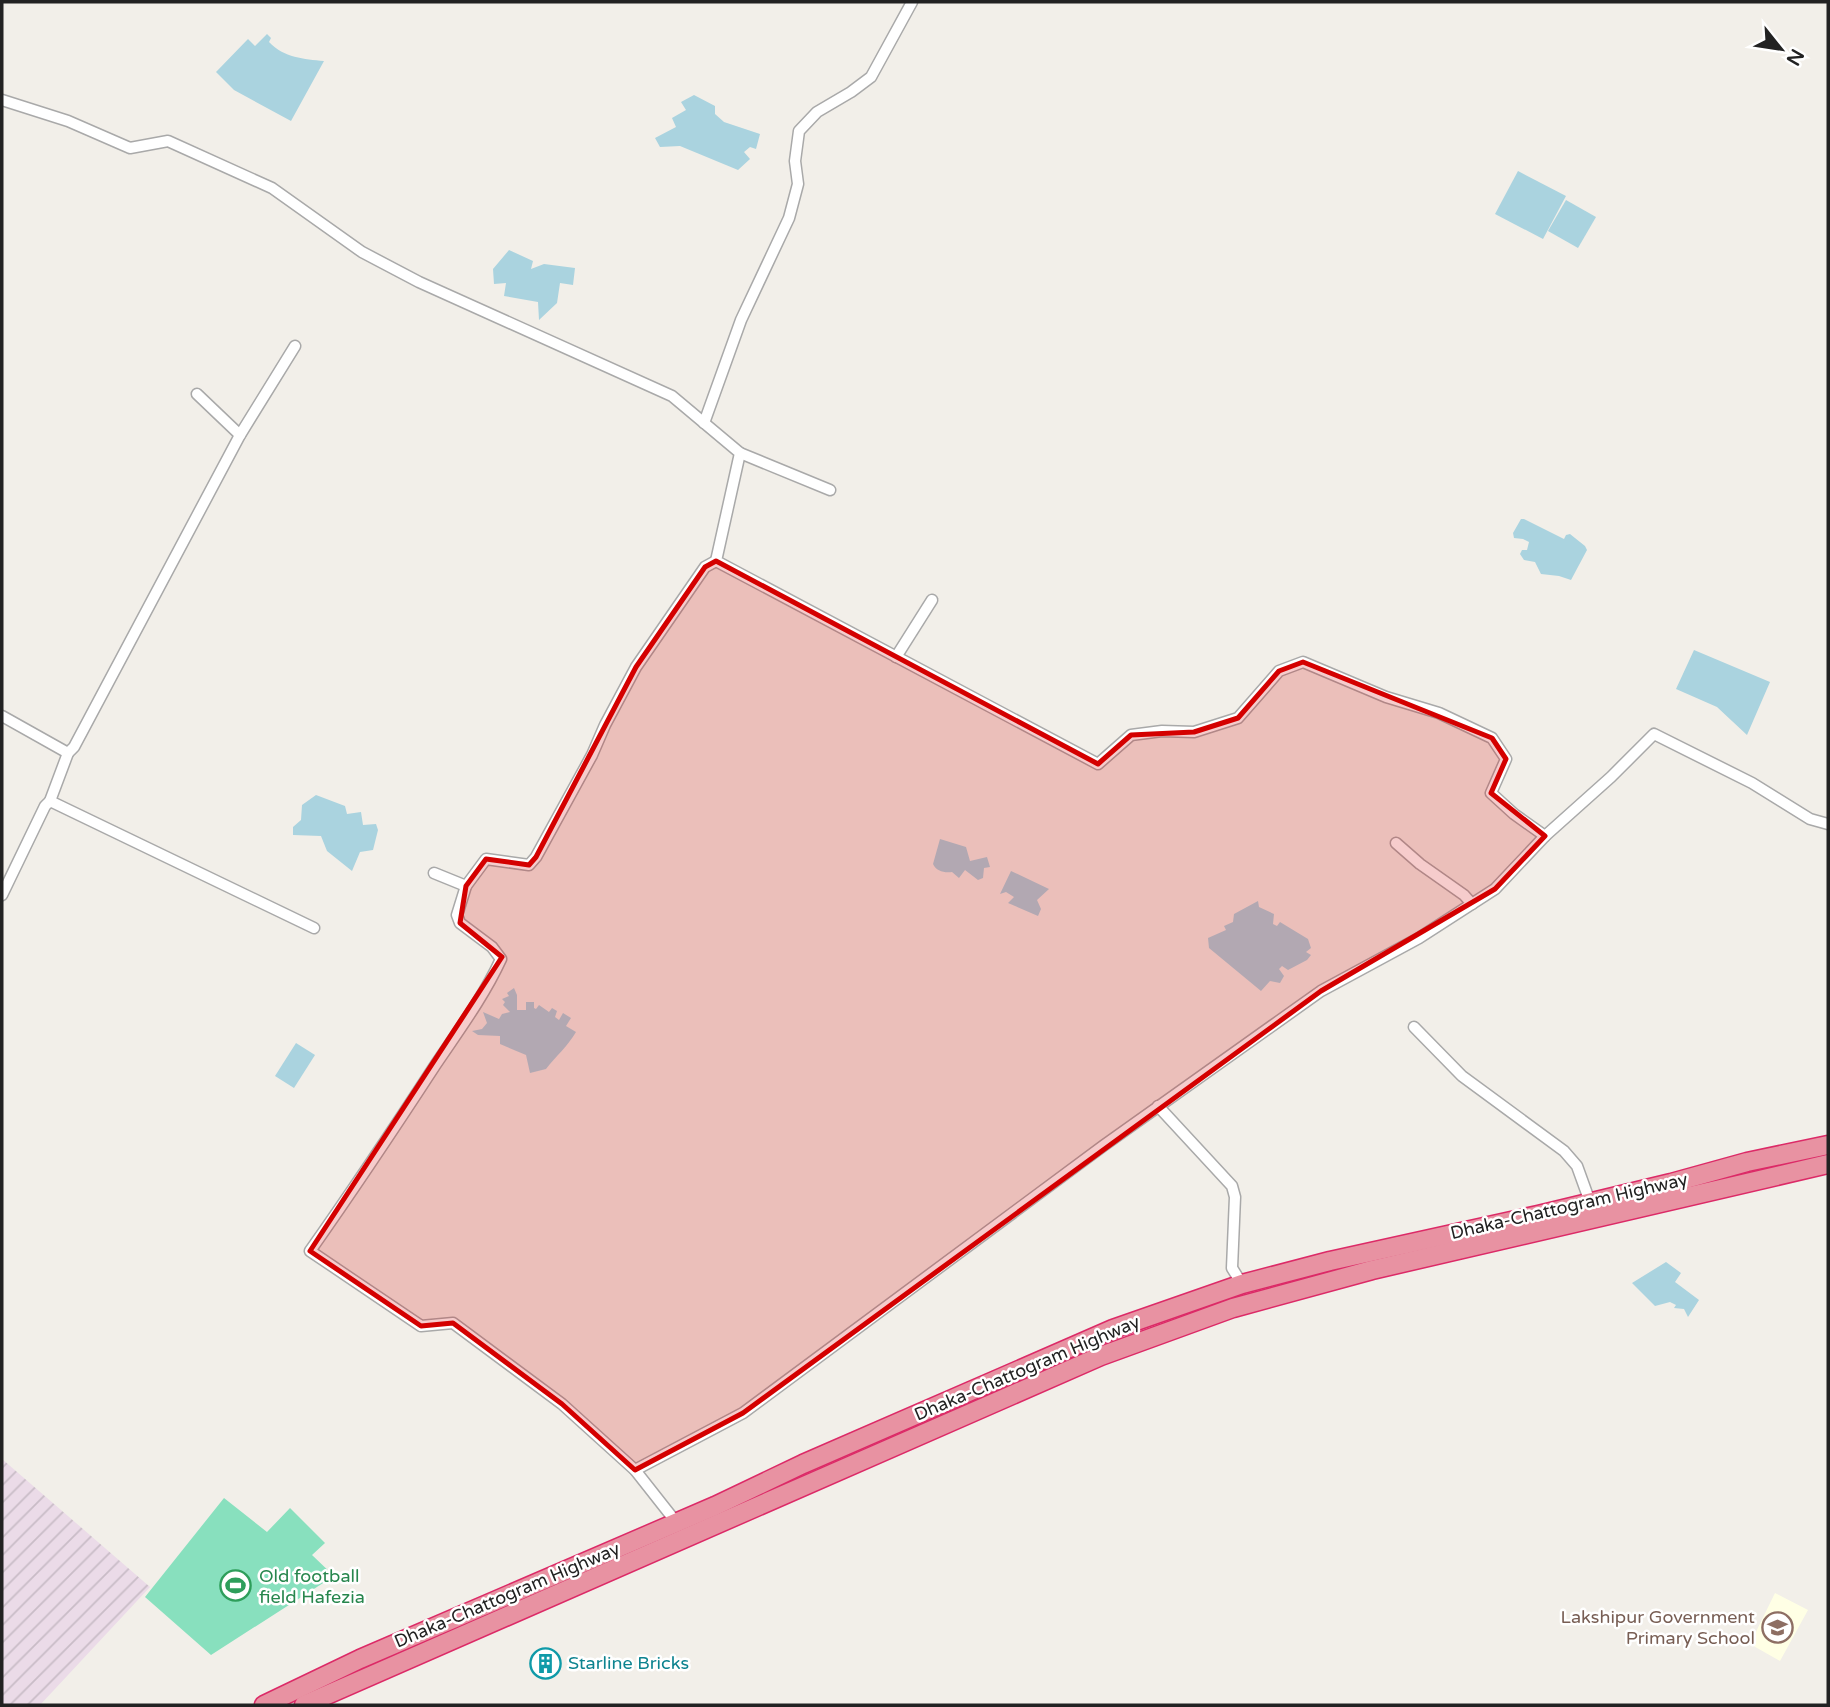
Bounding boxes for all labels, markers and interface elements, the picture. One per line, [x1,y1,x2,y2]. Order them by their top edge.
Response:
north arrow [1746,14,1816,84]
text: N [1782,45,1808,69]
street label: Dhaka-Chattogram Highway [1448,1168,1690,1244]
street label: Dhaka-Chattogram Highway [911,1310,1143,1426]
street label: Dhaka-Chattogram Highway [391,1537,623,1653]
place label: Old football field Hafezia [259,1565,365,1608]
sports icon: Old football field Hafezia [219,1569,253,1603]
place label: Lakshipur Government Primary School [1561,1606,1755,1649]
school or university icon: Lakshipur Government Primary School [1761,1610,1795,1644]
building icon: Starline Bricks [528,1646,562,1680]
place label: Starline Bricks [568,1652,689,1674]

